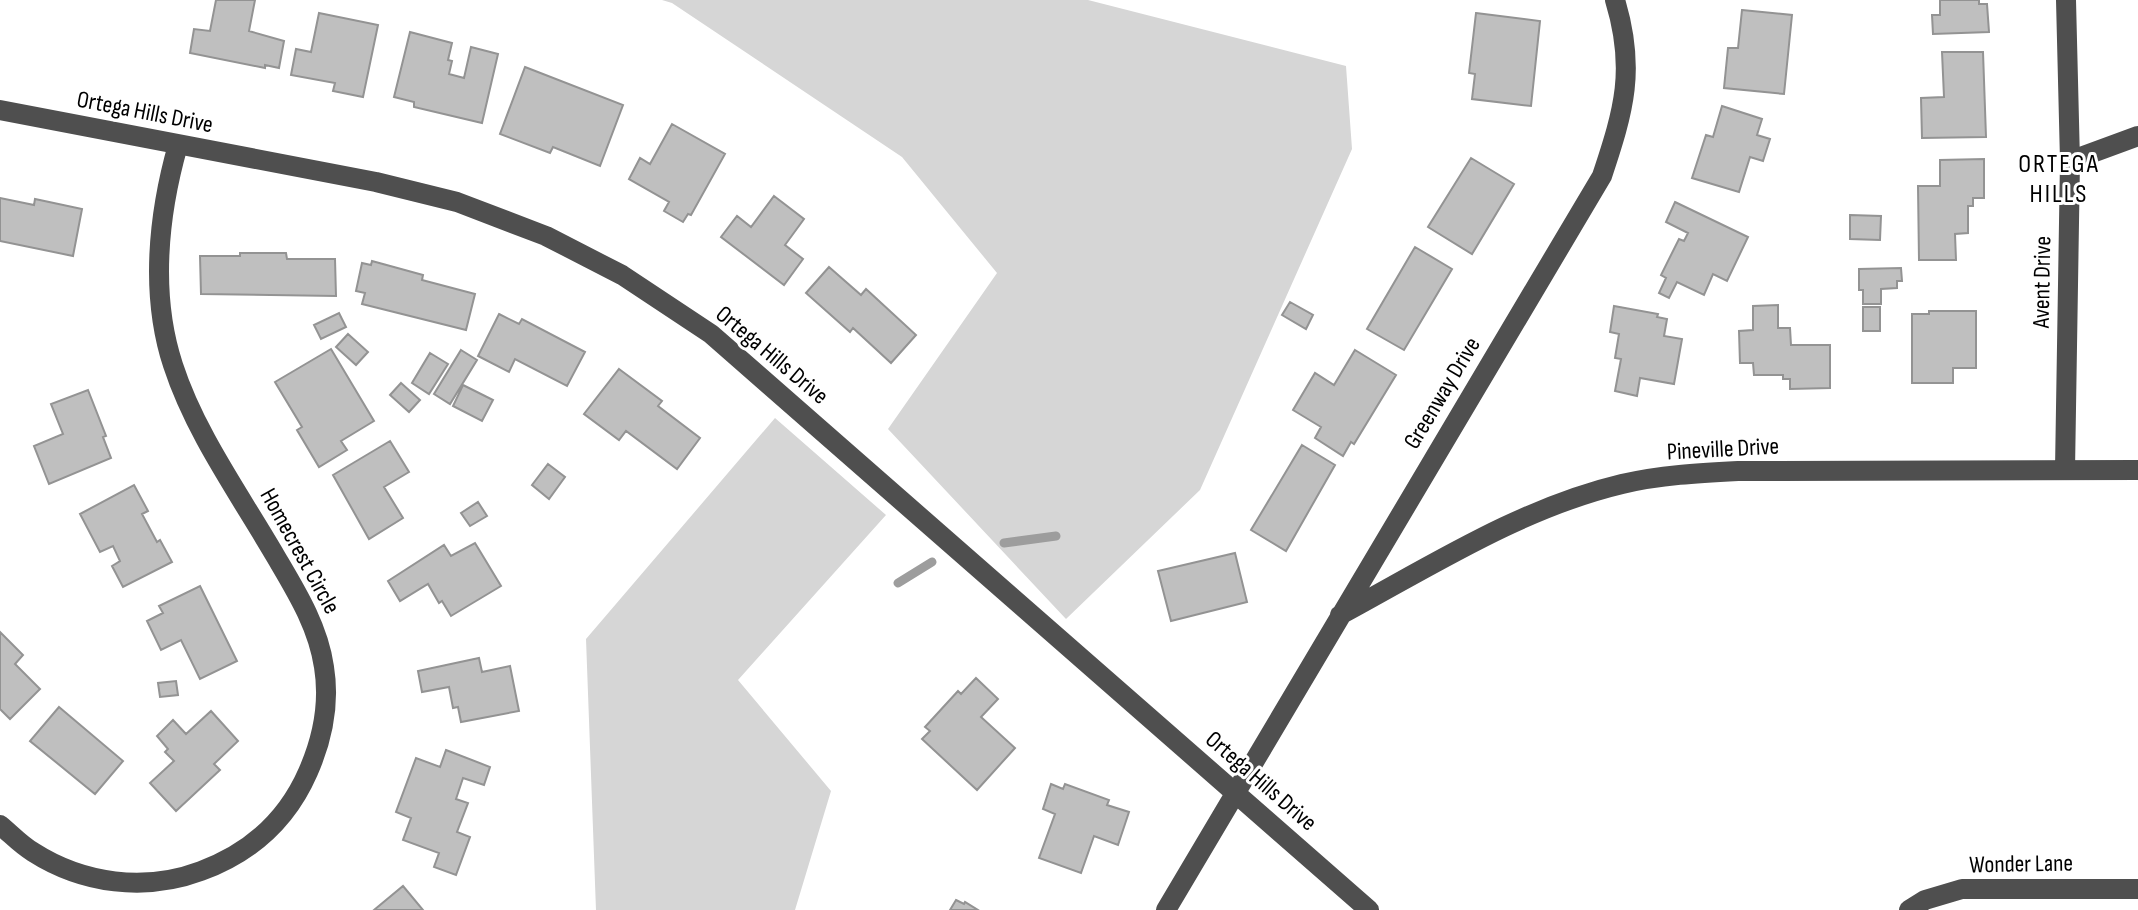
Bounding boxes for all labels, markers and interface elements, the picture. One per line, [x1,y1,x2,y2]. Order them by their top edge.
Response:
street label: Ortega Hills Drive [74,85,216,139]
district label: ORTEGA HILLS [2018,149,2100,210]
street label: Avent Drive [2027,236,2057,329]
street label: Ortega Hills Drive [710,300,834,410]
street label: Greenway Drive [1397,332,1487,454]
street label: Pineville Drive [1666,432,1780,466]
street label: Homecrest Circle [254,483,346,619]
street label: Ortega Hills Drive [1199,725,1323,837]
street label: Wonder Lane [1969,849,2073,879]

